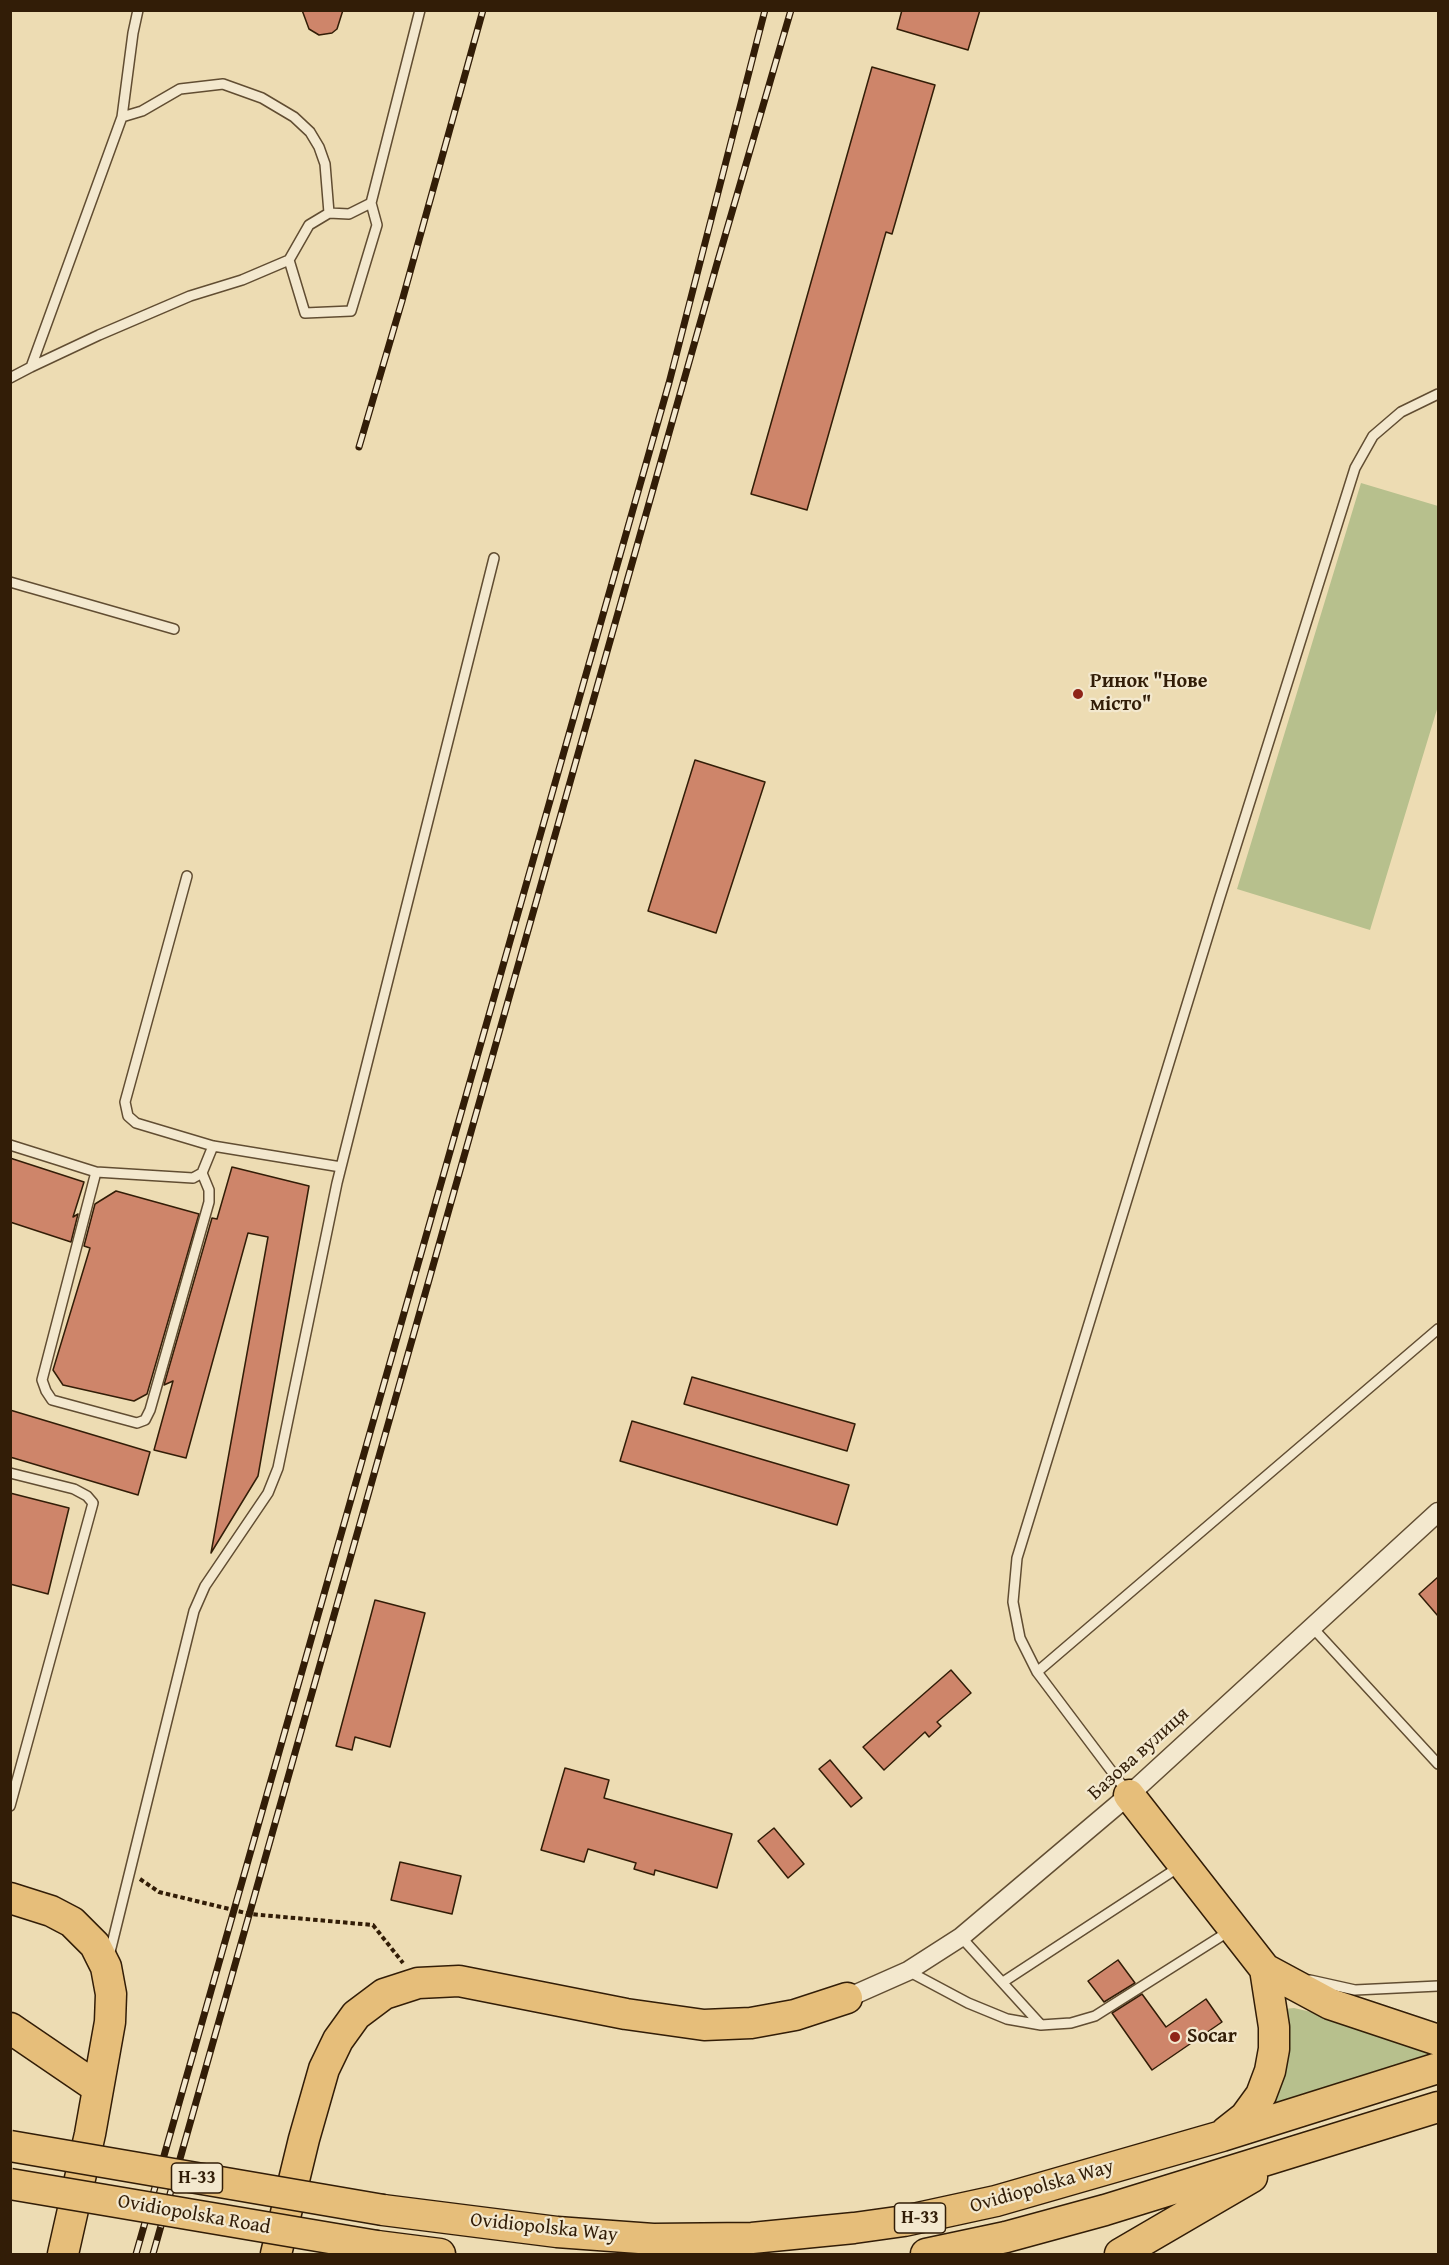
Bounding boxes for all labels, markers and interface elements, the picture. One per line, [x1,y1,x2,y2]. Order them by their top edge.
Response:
place label: Ринок "Нове місто" [1090,670,1207,717]
marker: Ринок "Нове місто" [1071,687,1085,701]
street label: Базова вулиця [1083,1702,1195,1806]
place label: Socar [1187,2025,1237,2049]
marker: Socar [1168,2030,1182,2044]
street label: Ovidiopolska Way [967,2155,1117,2219]
road number: Н-33 [172,2163,222,2193]
street label: Ovidiopolska Road [116,2190,272,2240]
road number: Н-33 [894,2203,946,2233]
street label: Ovidiopolska Way [469,2208,619,2248]

